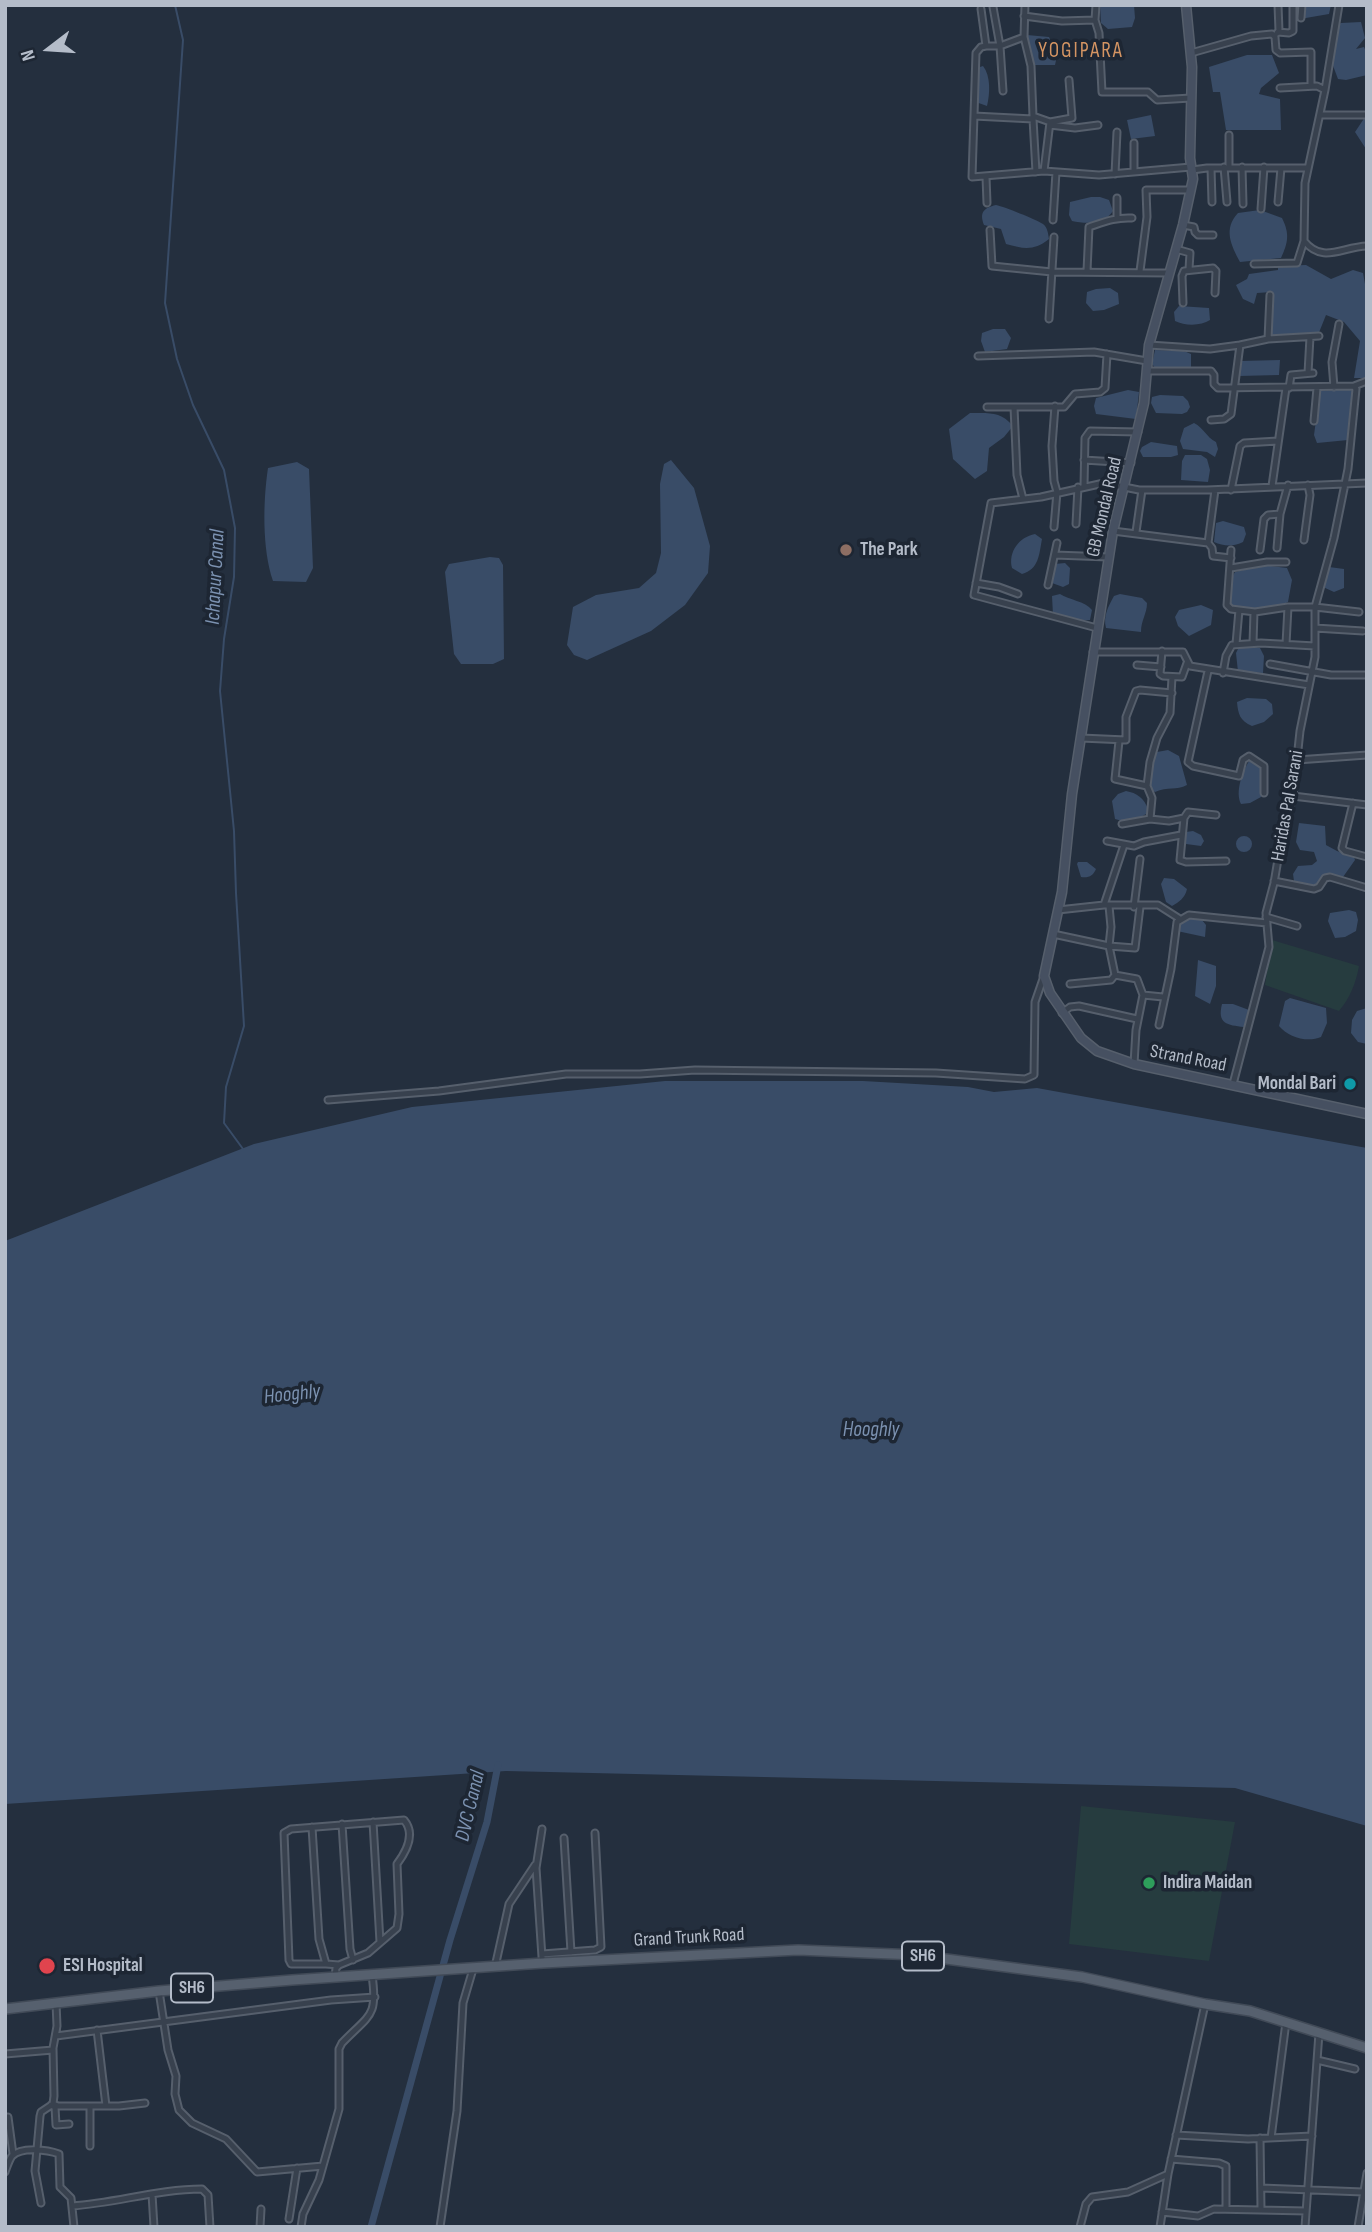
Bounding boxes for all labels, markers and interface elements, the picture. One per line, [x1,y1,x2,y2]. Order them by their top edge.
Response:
north arrow [14,14,84,84]
district label: YOGIPARA [1039,39,1123,65]
text: N [16,47,41,64]
street label: GB Mondal Road [1082,455,1128,559]
water label: Ichapur Canal [201,529,231,625]
place label: The Park [860,539,918,561]
marker: The Park [838,542,854,558]
street label: Haridas Pal Sarani [1267,749,1309,863]
street label: Strand Road [1148,1040,1228,1078]
place label: Mondal Bari [1258,1073,1336,1095]
marker: Mondal Bari [1342,1076,1358,1092]
water label: Hooghly [263,1380,321,1410]
water label: Hooghly [843,1418,899,1444]
water label: DVC Canal [451,1768,491,1844]
place label: Indira Maidan [1163,1872,1252,1894]
marker: Indira Maidan [1141,1875,1157,1891]
street label: Grand Trunk Road [633,1924,745,1952]
road number: SH6 [902,1942,944,1970]
place label: ESI Hospital [63,1955,143,1977]
marker: ESI Hospital [37,1956,57,1976]
road number: SH6 [171,1974,213,2002]

